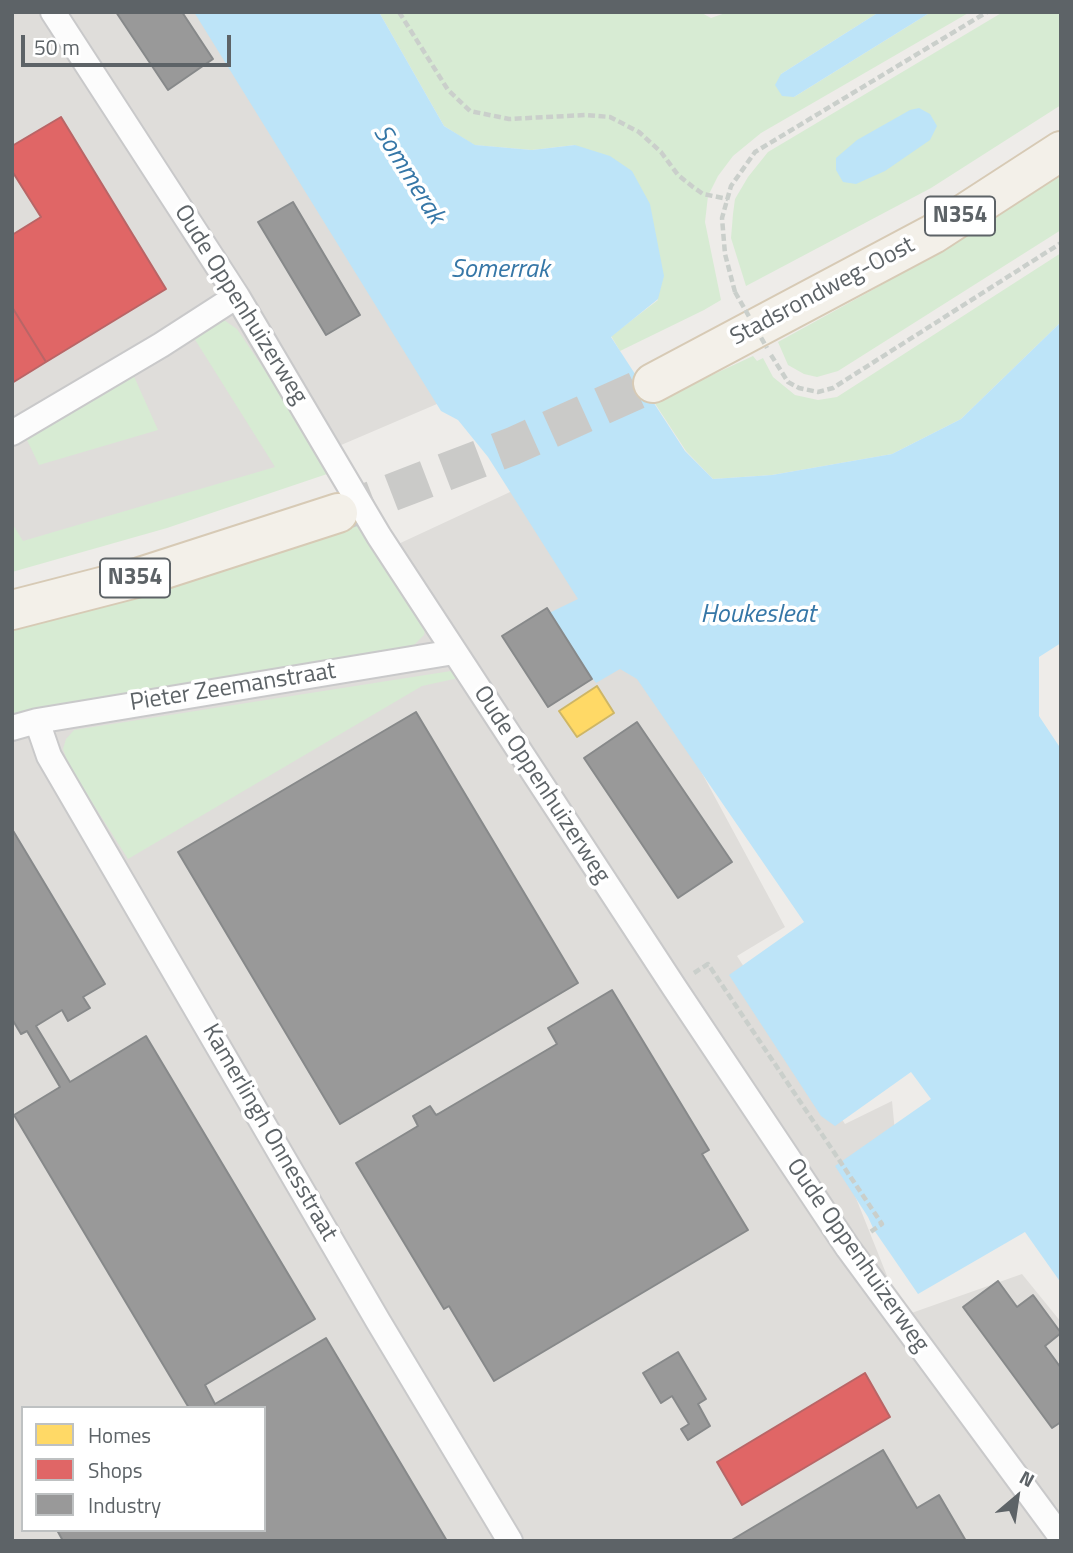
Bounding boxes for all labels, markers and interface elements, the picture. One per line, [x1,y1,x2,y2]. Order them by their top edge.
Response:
scale bar [24,21,234,65]
text: 50 m [34,31,80,63]
water label: Sommerak [365,120,451,230]
road number: N354 [925,196,995,236]
street label: Oude Oppenhuizerweg [167,200,313,410]
street label: Stadsrondweg-Oost [726,231,920,353]
water label: Somerrak [451,255,549,287]
road number: N354 [100,558,170,598]
water label: Houkesleat [700,600,816,632]
street label: Pieter Zeemanstraat [128,658,338,718]
street label: Oude Oppenhuizerweg [466,681,616,889]
street label: Kamerlingh Onnesstraat [195,1019,343,1247]
street label: Oude Oppenhuizerweg [779,1154,935,1358]
legend [21,1406,266,1532]
text: Homes [88,1419,151,1451]
text: Shops [88,1454,143,1486]
north arrow [982,1462,1052,1532]
text: N [1015,1462,1040,1494]
text: Industry [88,1489,161,1521]

